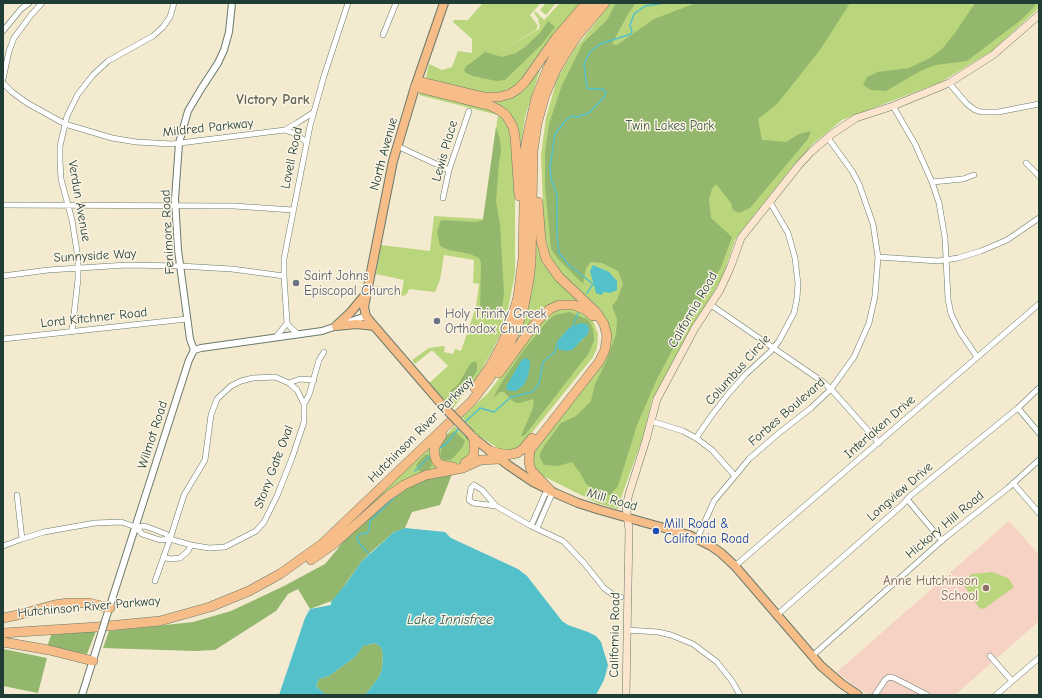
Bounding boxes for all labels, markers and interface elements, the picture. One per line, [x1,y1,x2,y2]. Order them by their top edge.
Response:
district label: Victory Park [236,92,310,108]
street label: Mildred Parkway [162,115,254,141]
street label: North Avenue [367,116,401,192]
park label: Twin Lakes Park [625,118,715,134]
street label: Lewis Place [429,119,461,183]
street label: Lovell Road [278,126,306,190]
street label: Verdun Avenue [64,159,94,243]
street label: Fenimore Road [158,189,178,275]
street label: Sunnyside Way [53,246,137,266]
place label: Saint Johns Episcopal Church [304,268,401,299]
street label: California Road [665,269,721,351]
marker: Saint Johns Episcopal Church [291,278,301,288]
street label: Lord Kitchner Road [40,305,148,331]
place label: Holy Trinity Greek Orthodox Church [445,306,547,337]
marker: Holy Trinity Greek Orthodox Church [432,316,442,326]
street label: Columbus Circle [702,331,774,409]
street label: Hutchinson River Parkway [365,374,477,486]
street label: Forbes Boulevard [745,374,829,450]
street label: Interlaken Drive [841,392,919,462]
street label: Wilmot Road [135,399,171,471]
street label: Stony Gate Oval [251,423,297,511]
street label: Longview Drive [864,459,936,525]
street label: Mill Road [585,485,639,515]
street label: Hickory Hill Road [903,488,987,562]
place label: Mill Road & California Road [664,516,749,547]
marker: Mill Road & California Road [651,526,661,536]
place label: Anne Hutchinson School [883,573,978,604]
marker: Anne Hutchinson School [981,583,991,593]
street label: California Road [606,592,624,678]
street label: Hutchinson River Parkway [17,593,161,621]
water label: Lake Innisfree [407,612,493,628]

